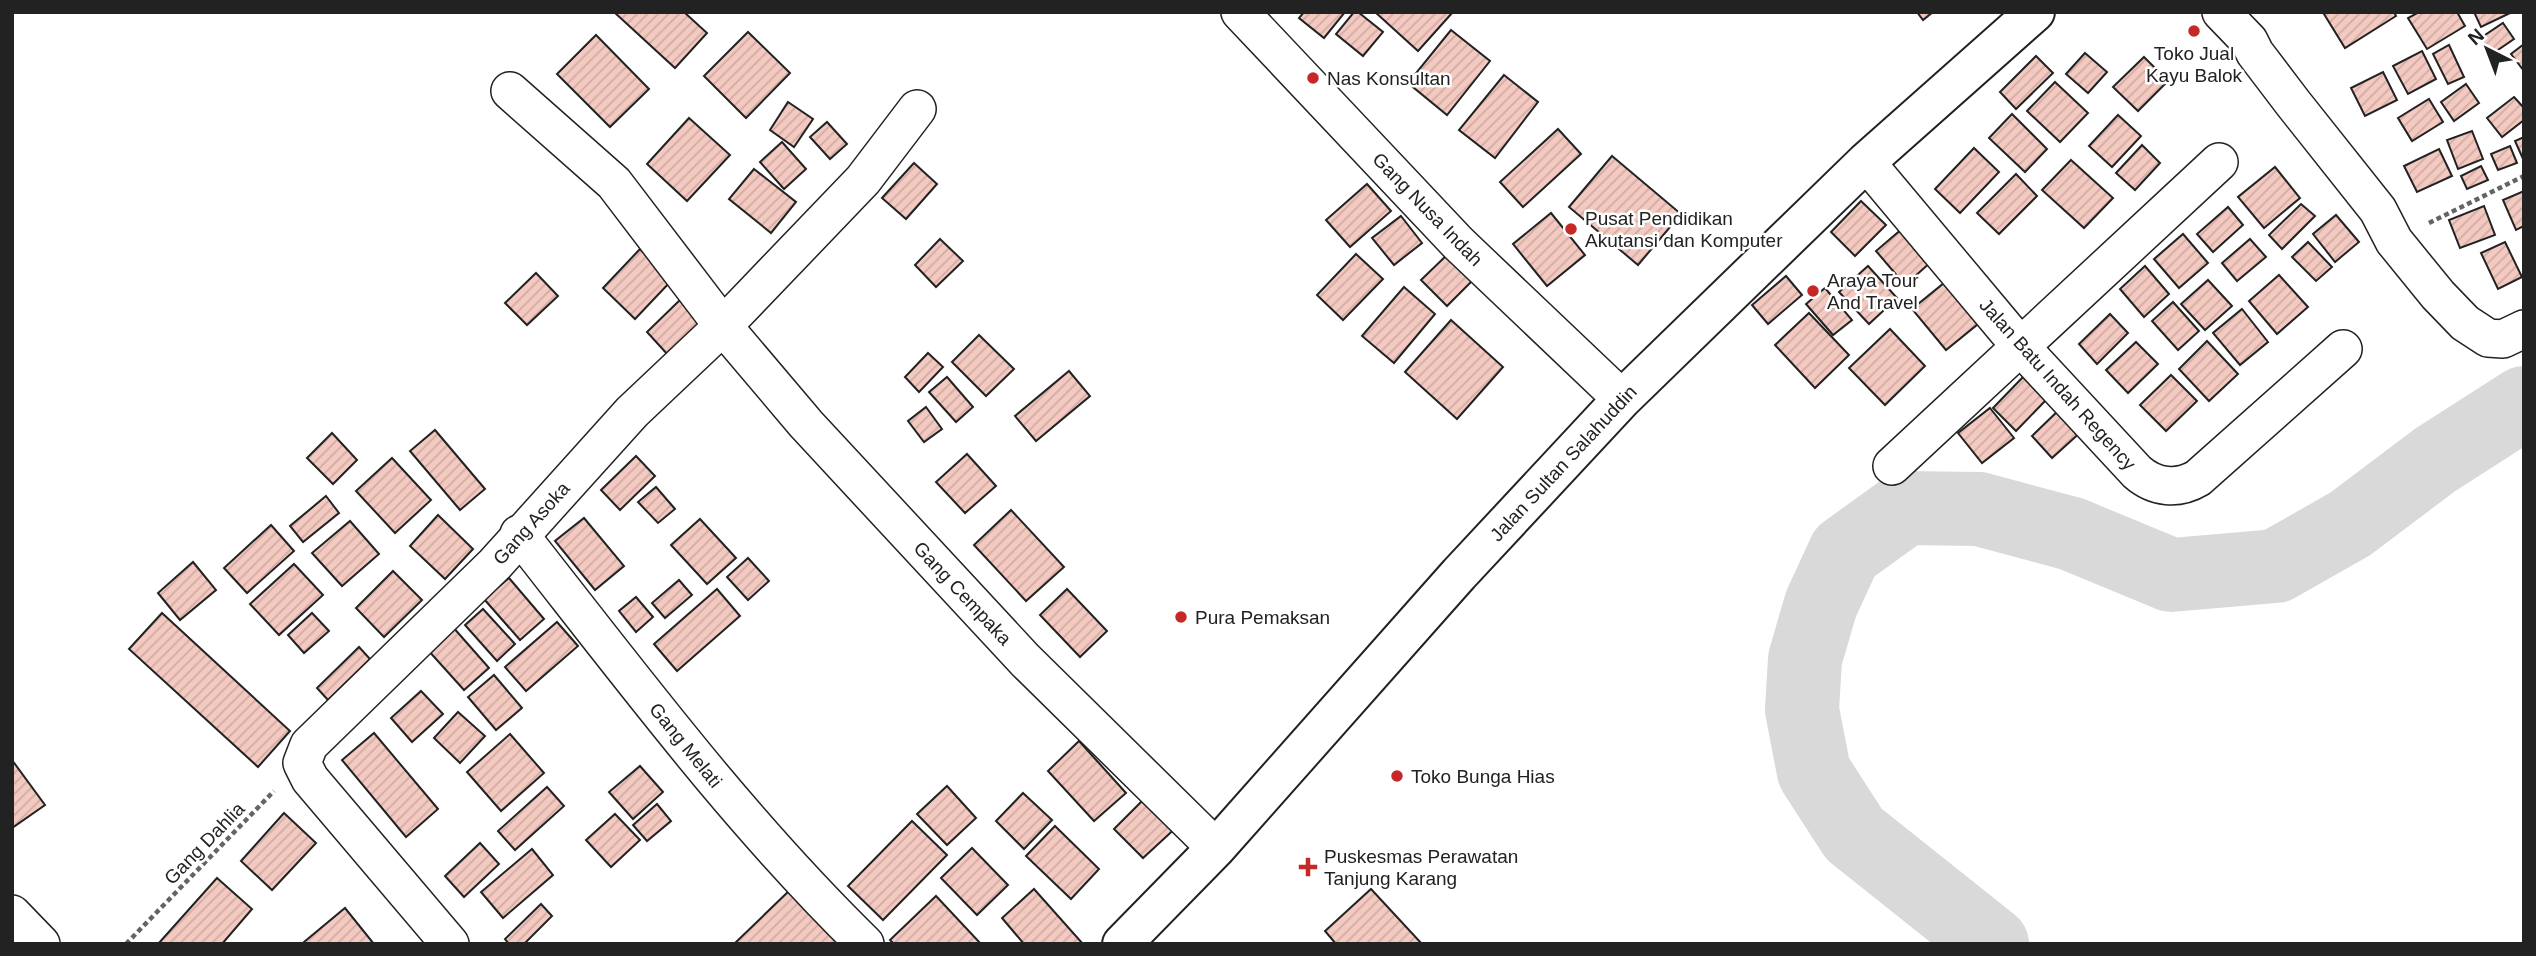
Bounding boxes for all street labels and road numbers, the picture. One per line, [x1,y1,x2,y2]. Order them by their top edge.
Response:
street label: Gang Nusa Indah [1368,148,1487,270]
street label: Jalan Batu Indah Regency [1975,294,2140,475]
street label: Jalan Sultan Salahuddin [1486,381,1641,545]
street label: Gang Asoka [489,478,574,569]
street label: Gang Cempaka [910,538,1016,649]
street label: Gang Melati [645,699,726,792]
street label: Gang Dahlia [160,798,249,889]

